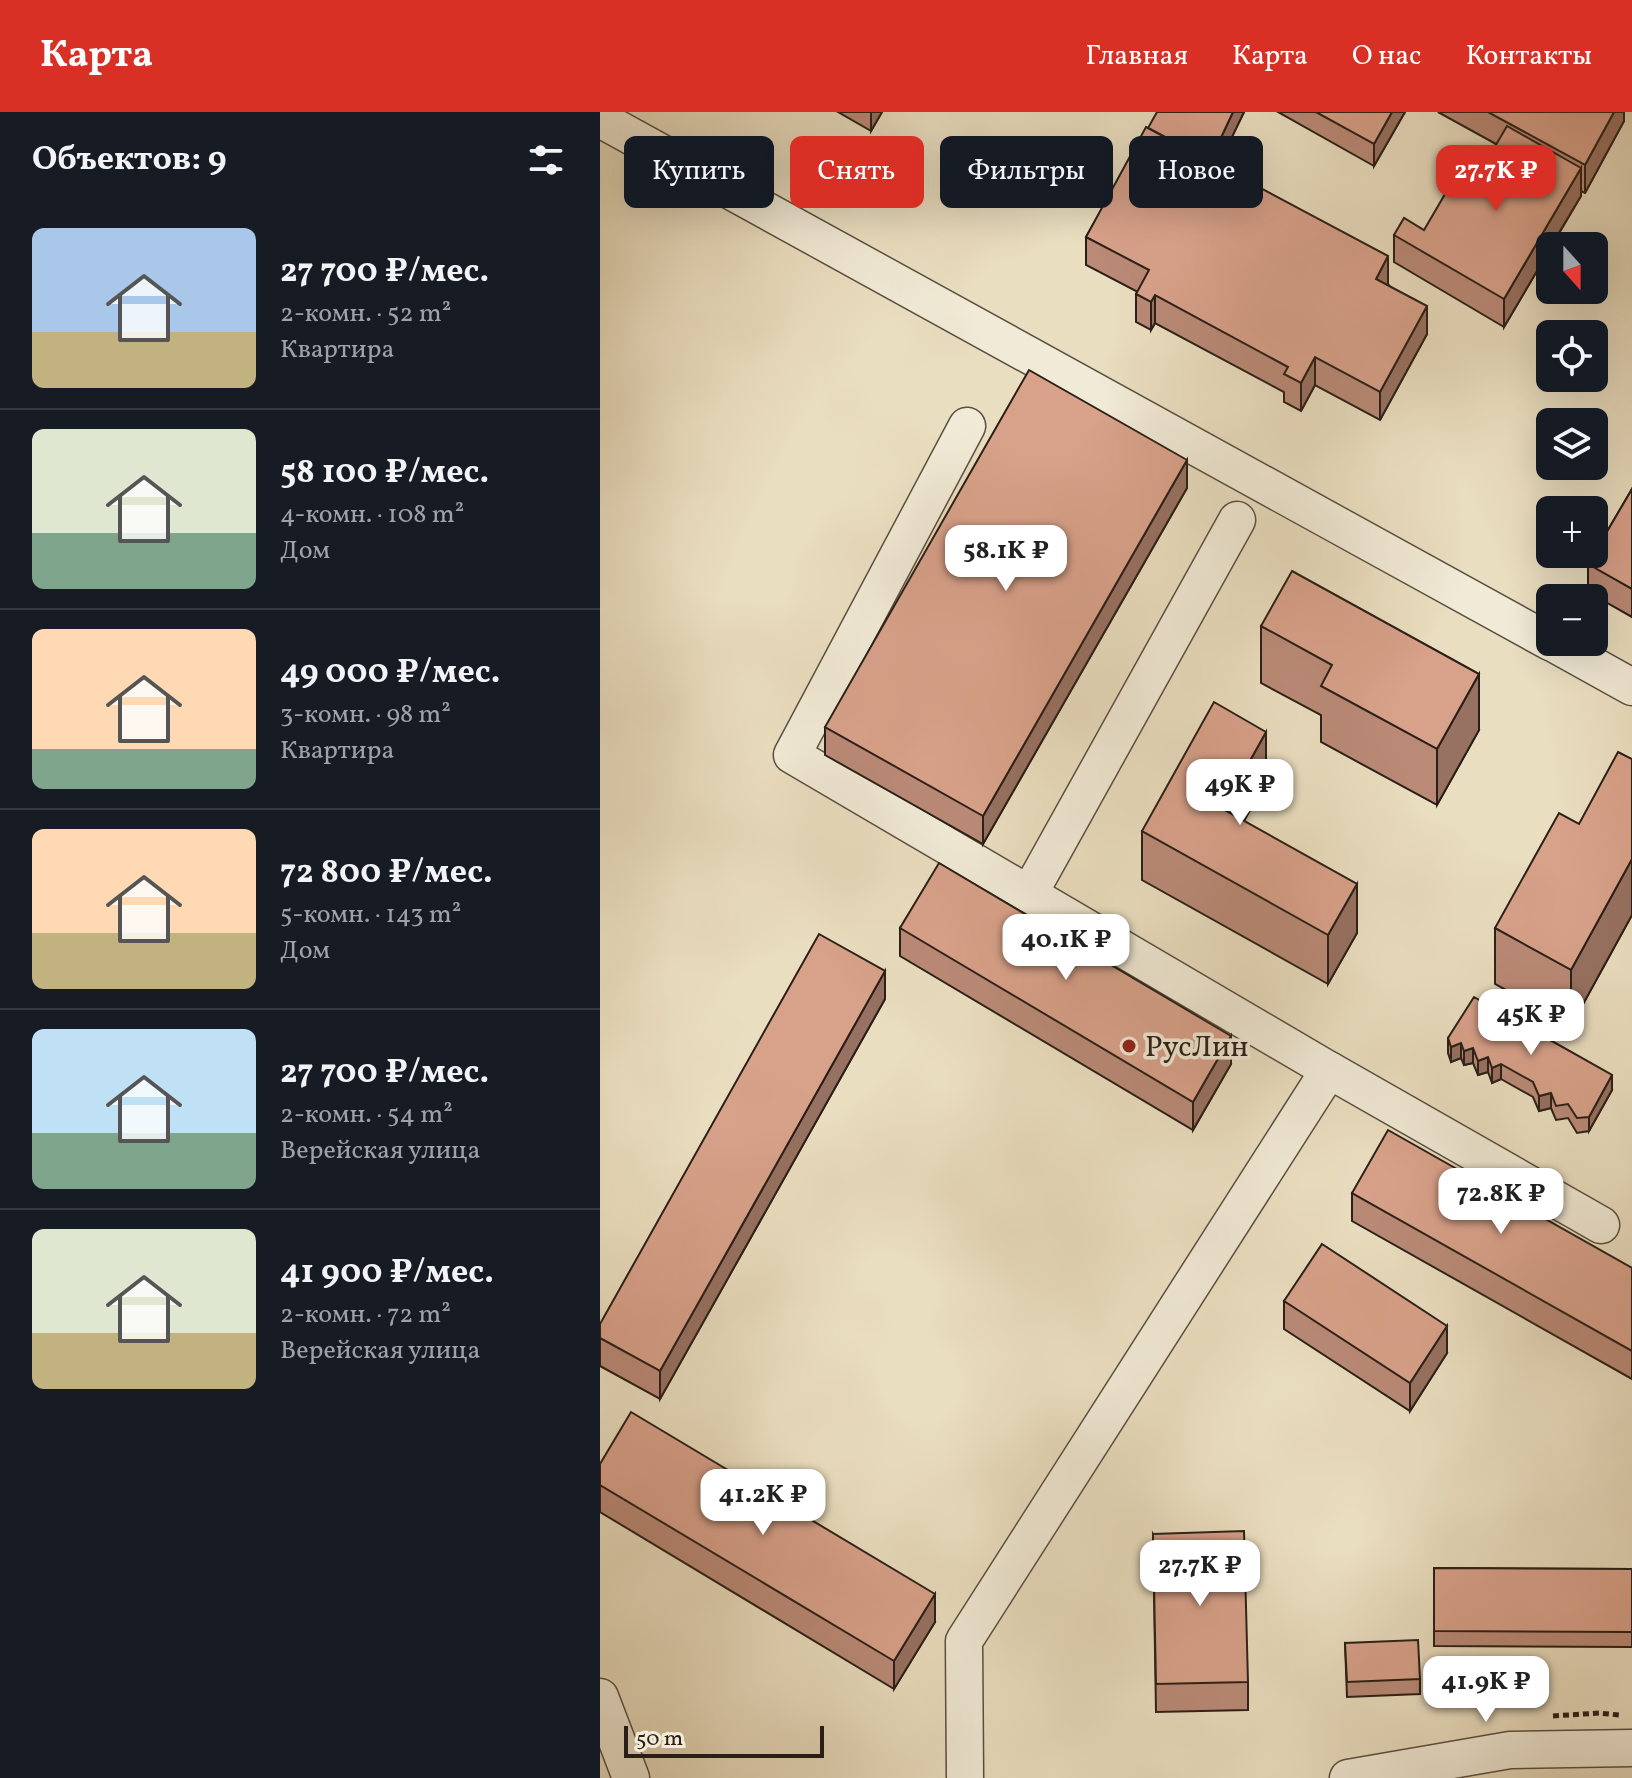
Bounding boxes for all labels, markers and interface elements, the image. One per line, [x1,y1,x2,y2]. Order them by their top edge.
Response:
text: Карта [40,30,153,83]
text: Главная [1086,37,1188,76]
text: Карта [1232,37,1308,76]
text: О нас [1352,37,1422,76]
text: Контакты [1466,37,1592,76]
chip: Купить [624,136,774,208]
chip: Снять [790,136,924,208]
chip: Фильтры [940,136,1113,208]
chip: Новое [1129,136,1263,208]
text: Объектов: 9 [32,137,227,184]
icon: filters [524,138,568,182]
pin: 27.7K ₽ [1422,145,1570,213]
text: 27.7K ₽ [1454,153,1538,189]
north arrow [1536,232,1608,304]
map controls [1536,232,1608,656]
text: 27 700 ₽/мес. [280,249,489,296]
icon: home [96,260,192,356]
text: 2-комн. · 52 m² [280,296,451,332]
button: locate [1536,320,1608,392]
text: Квартира [280,332,394,368]
button: layers [1536,408,1608,480]
text: 58 100 ₽/мес. [280,450,489,497]
icon: home [96,461,192,557]
button: + [1536,496,1608,568]
text: 4-комн. · 108 m² [280,497,464,533]
pin: 58.1K ₽ [932,525,1080,593]
text: Дом [280,533,330,569]
text: 58.1K ₽ [963,533,1049,569]
button: − [1536,584,1608,656]
text: 49 000 ₽/мес. [280,650,500,697]
icon: home [96,661,192,757]
text: 3-комн. · 98 m² [280,697,451,733]
text: Квартира [280,733,394,769]
pin: 49K ₽ [1184,759,1296,827]
text: 49K ₽ [1204,767,1276,803]
text: 72 800 ₽/мес. [280,850,493,897]
icon: home [96,861,192,957]
text: 5-комн. · 143 m² [280,897,461,933]
pin: 40.1K ₽ [992,914,1140,982]
text: 40.1K ₽ [1021,922,1111,958]
text: Дом [280,933,330,969]
pin: 45K ₽ [1475,989,1587,1057]
text: 45K ₽ [1496,997,1566,1033]
place label: РусЛин [1145,1027,1249,1069]
marker: РусЛин [1120,1037,1138,1055]
text: 27 700 ₽/мес. [280,1050,489,1097]
icon: home [96,1061,192,1157]
text: 2-комн. · 54 m² [280,1097,453,1133]
text: Верейская улица [280,1133,480,1169]
pin: 72.8K ₽ [1427,1168,1575,1236]
text: 72.8K ₽ [1456,1176,1546,1212]
text: 41 900 ₽/мес. [280,1250,494,1297]
icon: home [96,1261,192,1357]
text: 2-комн. · 72 m² [280,1297,451,1333]
text: Верейская улица [280,1333,480,1369]
pin: 41.2K ₽ [689,1469,837,1537]
text: 41.2K ₽ [719,1477,807,1513]
pin: 27.7K ₽ [1126,1540,1274,1608]
text: 27.7K ₽ [1158,1548,1242,1584]
pin: 41.9K ₽ [1412,1656,1560,1724]
text: 41.9K ₽ [1441,1664,1531,1700]
scale bar [624,1722,824,1758]
text: 50 m [636,1724,683,1755]

